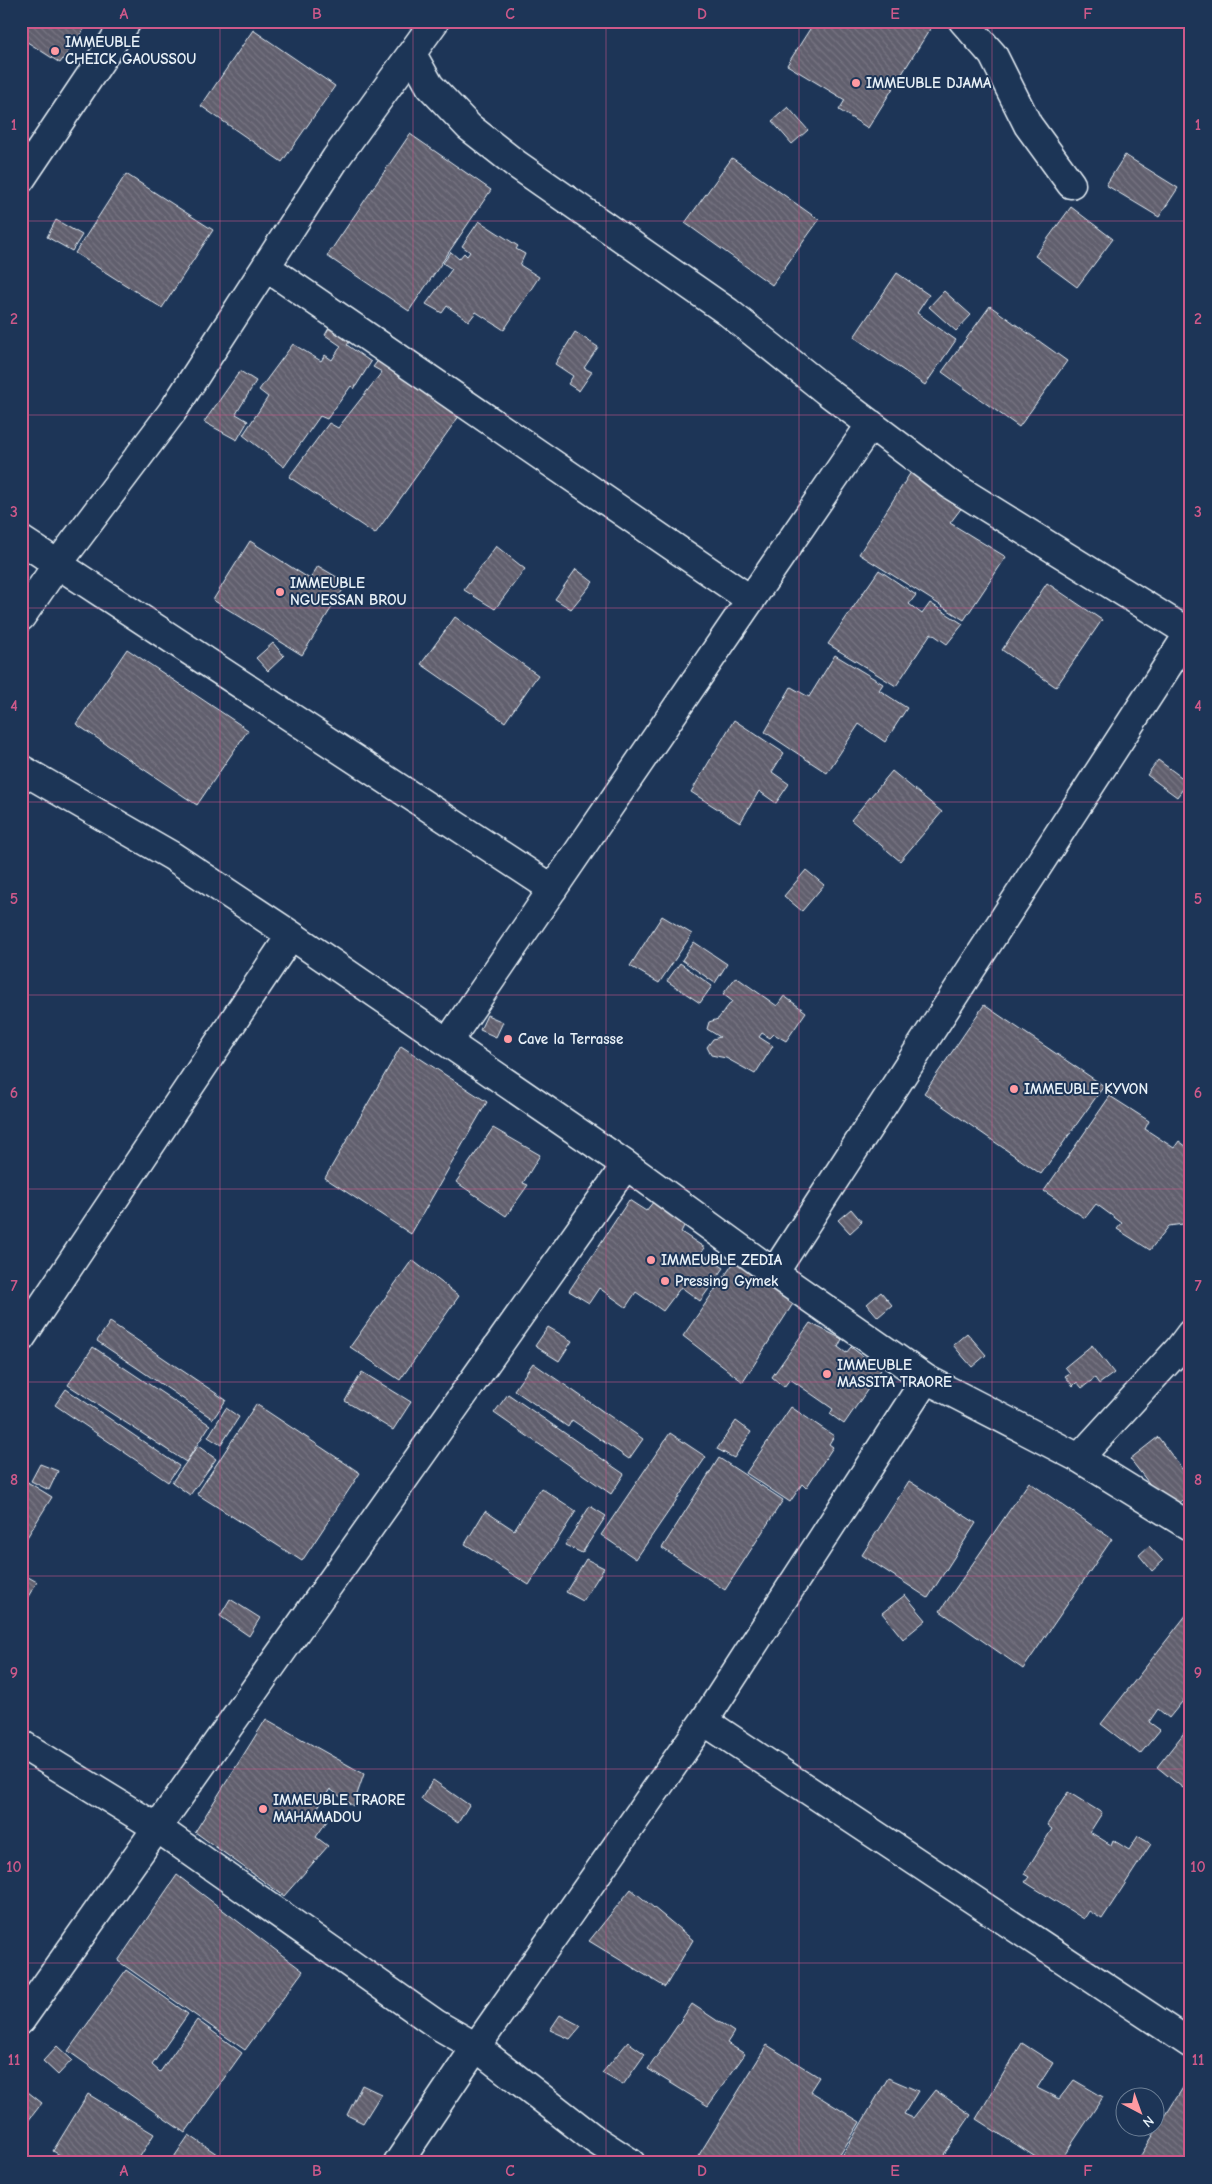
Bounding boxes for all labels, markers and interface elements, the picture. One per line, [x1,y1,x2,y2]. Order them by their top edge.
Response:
text: A [120,5,129,23]
text: B [312,5,322,23]
text: C [505,5,515,23]
text: D [697,5,707,23]
text: E [890,5,900,23]
text: F [1083,5,1093,23]
place label: IMMEUBLE CHEICK GAOUSSOU [65,33,196,68]
marker: IMMEUBLE CHEICK GAOUSSOU [49,45,61,57]
place label: IMMEUBLE DJAMA [866,74,992,92]
marker: IMMEUBLE DJAMA [850,77,862,89]
text: 1 [11,116,17,134]
text: 1 [1195,116,1201,134]
text: 2 [10,310,18,328]
text: 2 [1194,310,1202,328]
text: 3 [10,503,18,521]
text: 3 [1194,503,1202,521]
place label: IMMEUBLE NGUESSAN BROU [290,574,407,609]
marker: IMMEUBLE NGUESSAN BROU [274,586,286,598]
text: 4 [10,697,18,715]
text: 4 [1194,697,1202,715]
text: 5 [10,890,18,908]
text: 5 [1194,890,1202,908]
place label: Cave la Terrasse [518,1030,623,1048]
marker: Cave la Terrasse [502,1033,514,1045]
place label: IMMEUBLE KYVON [1024,1080,1148,1098]
marker: IMMEUBLE KYVON [1008,1083,1020,1095]
text: 6 [10,1084,18,1102]
text: 6 [1194,1084,1202,1102]
place label: IMMEUBLE ZEDIA [661,1251,783,1269]
marker: IMMEUBLE ZEDIA [645,1254,657,1266]
place label: Pressing Gymek [675,1272,779,1290]
marker: Pressing Gymek [659,1275,671,1287]
text: 7 [10,1277,18,1295]
text: 7 [1194,1277,1202,1295]
place label: IMMEUBLE MASSITA TRAORE [837,1356,952,1391]
marker: IMMEUBLE MASSITA TRAORE [821,1368,833,1380]
text: 8 [10,1471,18,1489]
text: 8 [1194,1471,1202,1489]
text: 9 [10,1664,18,1682]
text: 9 [1194,1664,1202,1682]
place label: IMMEUBLE TRAORE MAHAMADOU [273,1791,405,1826]
marker: IMMEUBLE TRAORE MAHAMADOU [257,1803,269,1815]
text: 10 [6,1858,22,1876]
text: 10 [1190,1858,1206,1876]
text: 11 [8,2051,20,2069]
text: 11 [1192,2051,1204,2069]
north arrow [1114,2086,1164,2136]
text: N [1139,2112,1157,2131]
text: A [120,2162,129,2180]
text: B [312,2162,322,2180]
text: C [505,2162,515,2180]
text: D [697,2162,707,2180]
text: E [890,2162,900,2180]
text: F [1083,2162,1093,2180]

